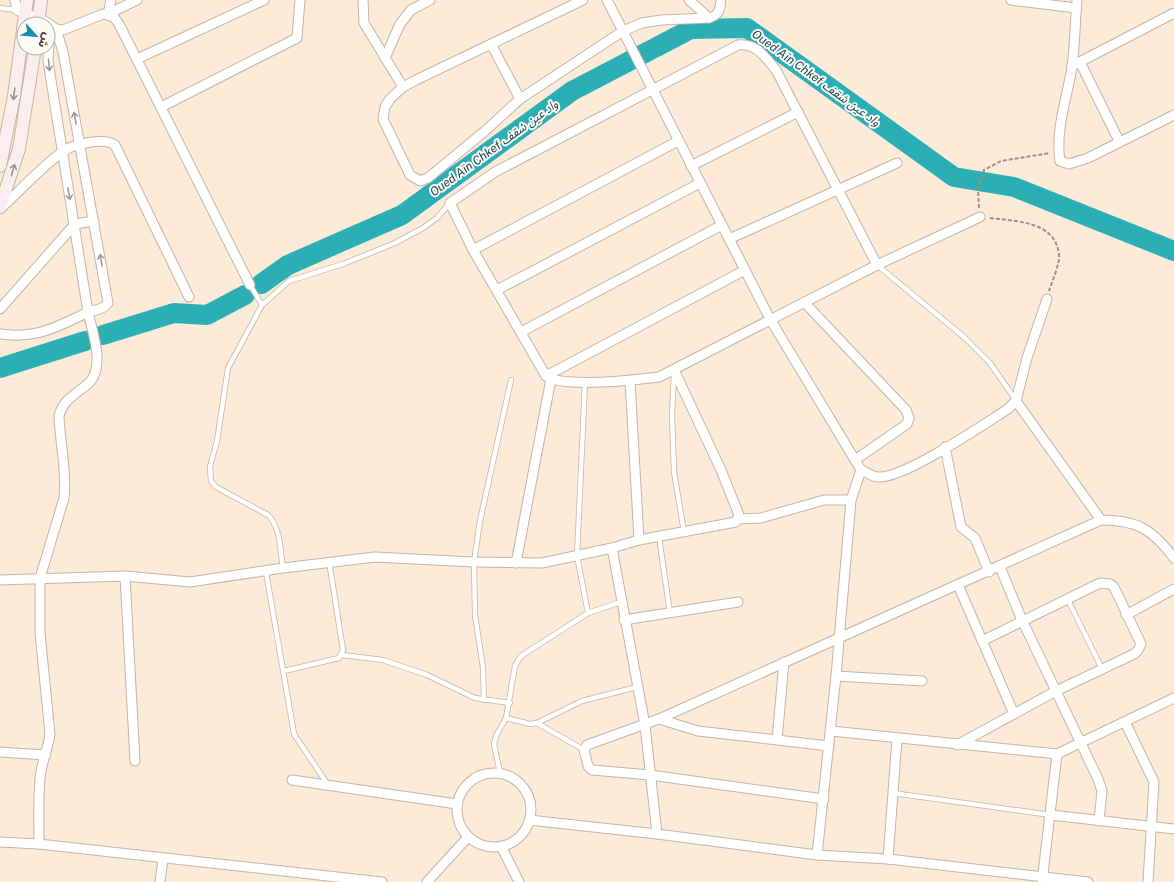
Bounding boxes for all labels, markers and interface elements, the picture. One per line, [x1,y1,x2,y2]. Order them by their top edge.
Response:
north arrow [16,16,56,56]
water label: Oued Aïn Chkef واد عين شقف [749,27,883,130]
text: ش [35,31,54,50]
one-way arrow [45,58,52,71]
one-way arrow [10,87,18,100]
water label: Oued Aïn Chkef واد عين شقف [427,97,561,199]
one-way arrow [71,112,79,125]
one-way arrow [10,164,17,177]
one-way arrow [65,187,73,200]
one-way arrow [97,254,105,267]

